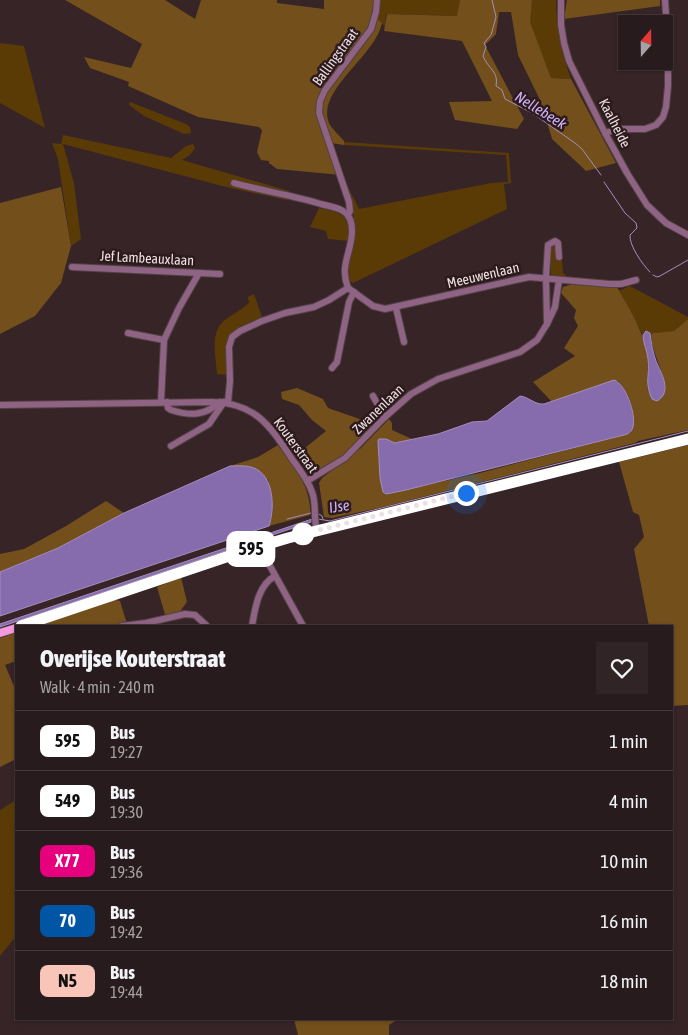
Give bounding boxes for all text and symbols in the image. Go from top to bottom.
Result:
north arrow [618,15,672,70]
map controls [618,15,673,70]
street label: Ballingstraat [309,25,361,89]
water label: Nellebeek [512,88,570,133]
street label: Kaalheide [596,96,634,150]
street label: Jef Lambeauxlaan [100,248,194,268]
street label: Meeuwenlaan [445,259,521,291]
street label: Zwanenlaan [349,381,407,437]
street label: Kouterstraat [271,414,321,476]
your location [454,481,479,506]
water label: IJse [327,496,351,516]
unlabelled marker [292,523,314,545]
line badge: 595 [222,533,280,565]
text: 595 [238,538,264,559]
button: heart [596,642,648,694]
text: Overijse Kouterstraat [40,645,225,672]
text: Walk · 4 min · 240 m [40,678,154,696]
text: Bus [110,721,135,743]
text: 595 [55,730,80,751]
text: 1 min [609,730,648,752]
text: 19:27 [110,743,143,761]
text: Bus [110,781,135,803]
text: 549 [55,790,80,811]
text: 4 min [609,790,648,812]
text: 19:30 [110,803,143,821]
text: Bus [110,841,135,863]
text: X77 [55,850,80,871]
text: 10 min [600,850,648,872]
text: 19:36 [110,863,143,881]
text: Bus [110,901,135,923]
text: 70 [59,910,76,931]
text: 16 min [600,910,648,932]
text: 19:42 [110,923,143,941]
text: Bus [110,961,135,983]
text: N5 [58,970,77,991]
text: 18 min [600,970,648,992]
text: 19:44 [110,983,143,1001]

